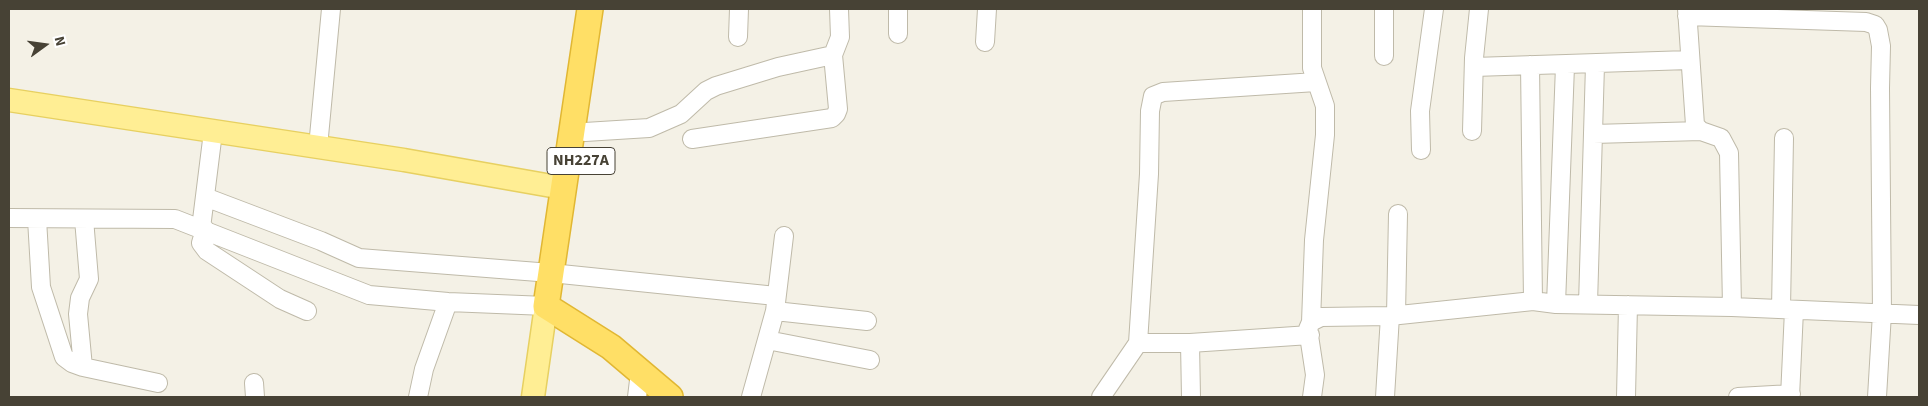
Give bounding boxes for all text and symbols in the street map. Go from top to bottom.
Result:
north arrow [20,20,70,70]
text: N [49,34,70,48]
road number: NH227A [547,148,615,175]

